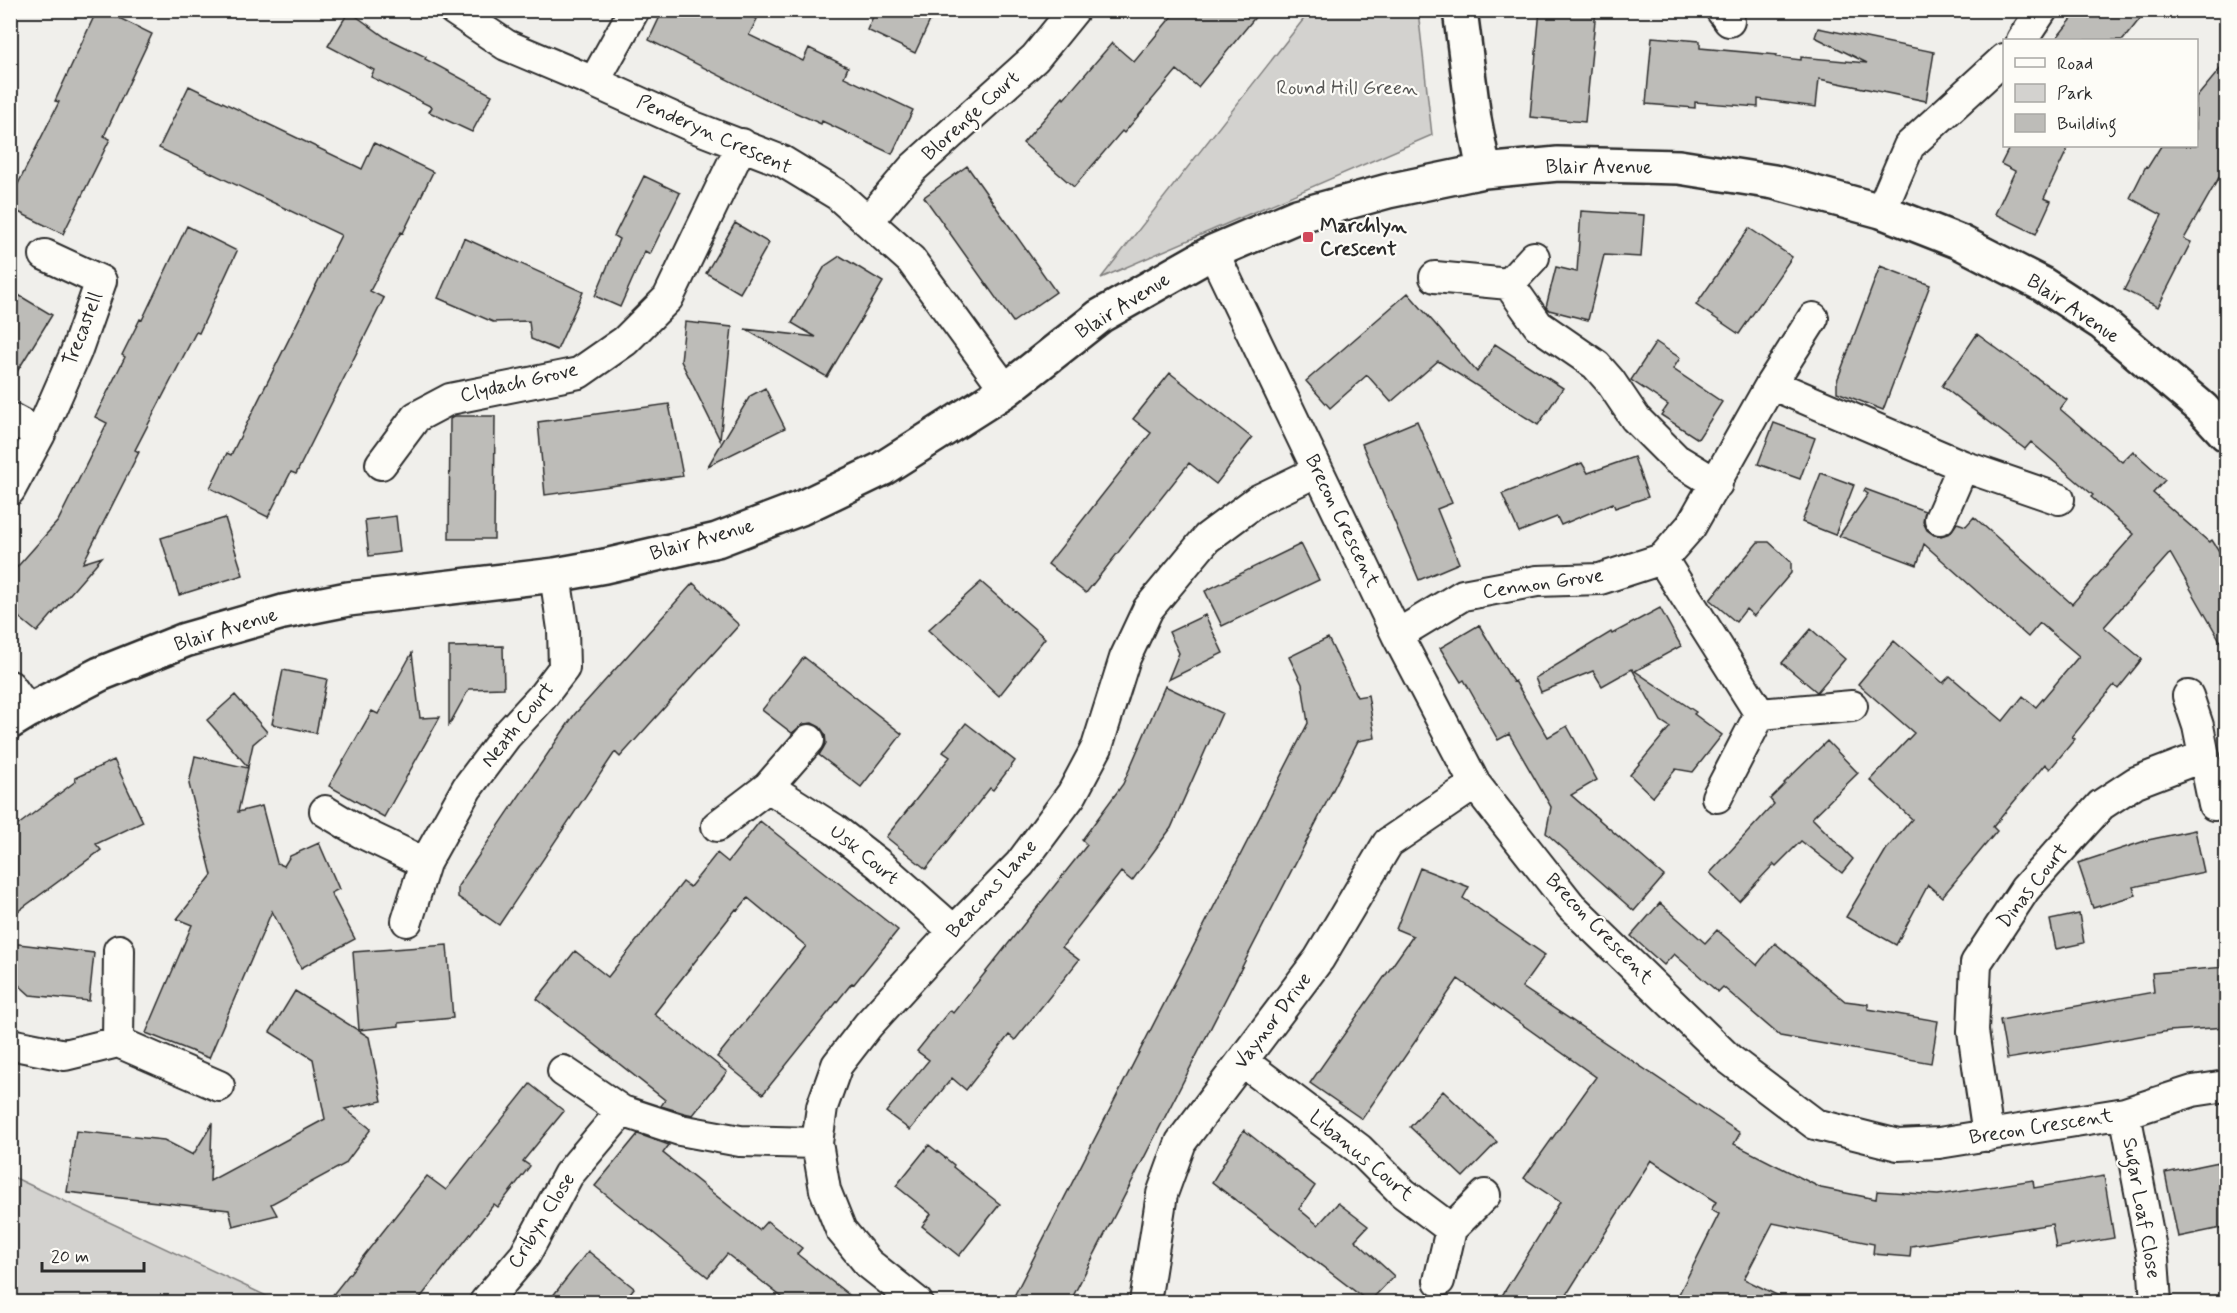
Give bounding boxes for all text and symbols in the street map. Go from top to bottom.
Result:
legend [2003,39,2198,147]
text: Road [2057,52,2093,76]
street label: Blorenge Court [916,65,1027,169]
park label: Round Hill Green [1276,75,1418,102]
text: Park [2057,82,2093,106]
street label: Penderyn Crescent [632,89,796,181]
text: Building [2057,112,2117,138]
street label: Blair Avenue [1546,154,1653,181]
place label: Marchlyn Crescent [1320,213,1407,263]
marker: Marchlyn Crescent [1301,230,1315,244]
street label: Blair Avenue [1070,266,1176,346]
street label: Blair Avenue [2021,268,2125,350]
street label: Trecastell [57,288,109,370]
street label: Clydach Grove [458,356,581,410]
street label: Brecon Crescent [1298,450,1386,592]
street label: Blair Avenue [647,512,757,568]
street label: Cennon Grove [1481,562,1605,606]
street label: Blair Avenue [171,601,281,659]
street label: Neath Court [475,677,561,773]
street label: Usk Court [823,819,905,891]
street label: Beacons Lane [940,834,1044,944]
street label: Dinas Court [1991,838,2075,934]
street label: Brecon Crescent [1539,868,1659,991]
street label: Vaynor Drive [1228,967,1318,1075]
street label: Brecon Crescent [1967,1102,2115,1152]
street label: Libanus Court [1303,1104,1419,1208]
street label: Sugar Loaf Close [2113,1135,2167,1281]
street label: Cribyn Close [502,1168,582,1274]
scale bar [42,1235,144,1273]
text: 20 m [51,1245,89,1269]

